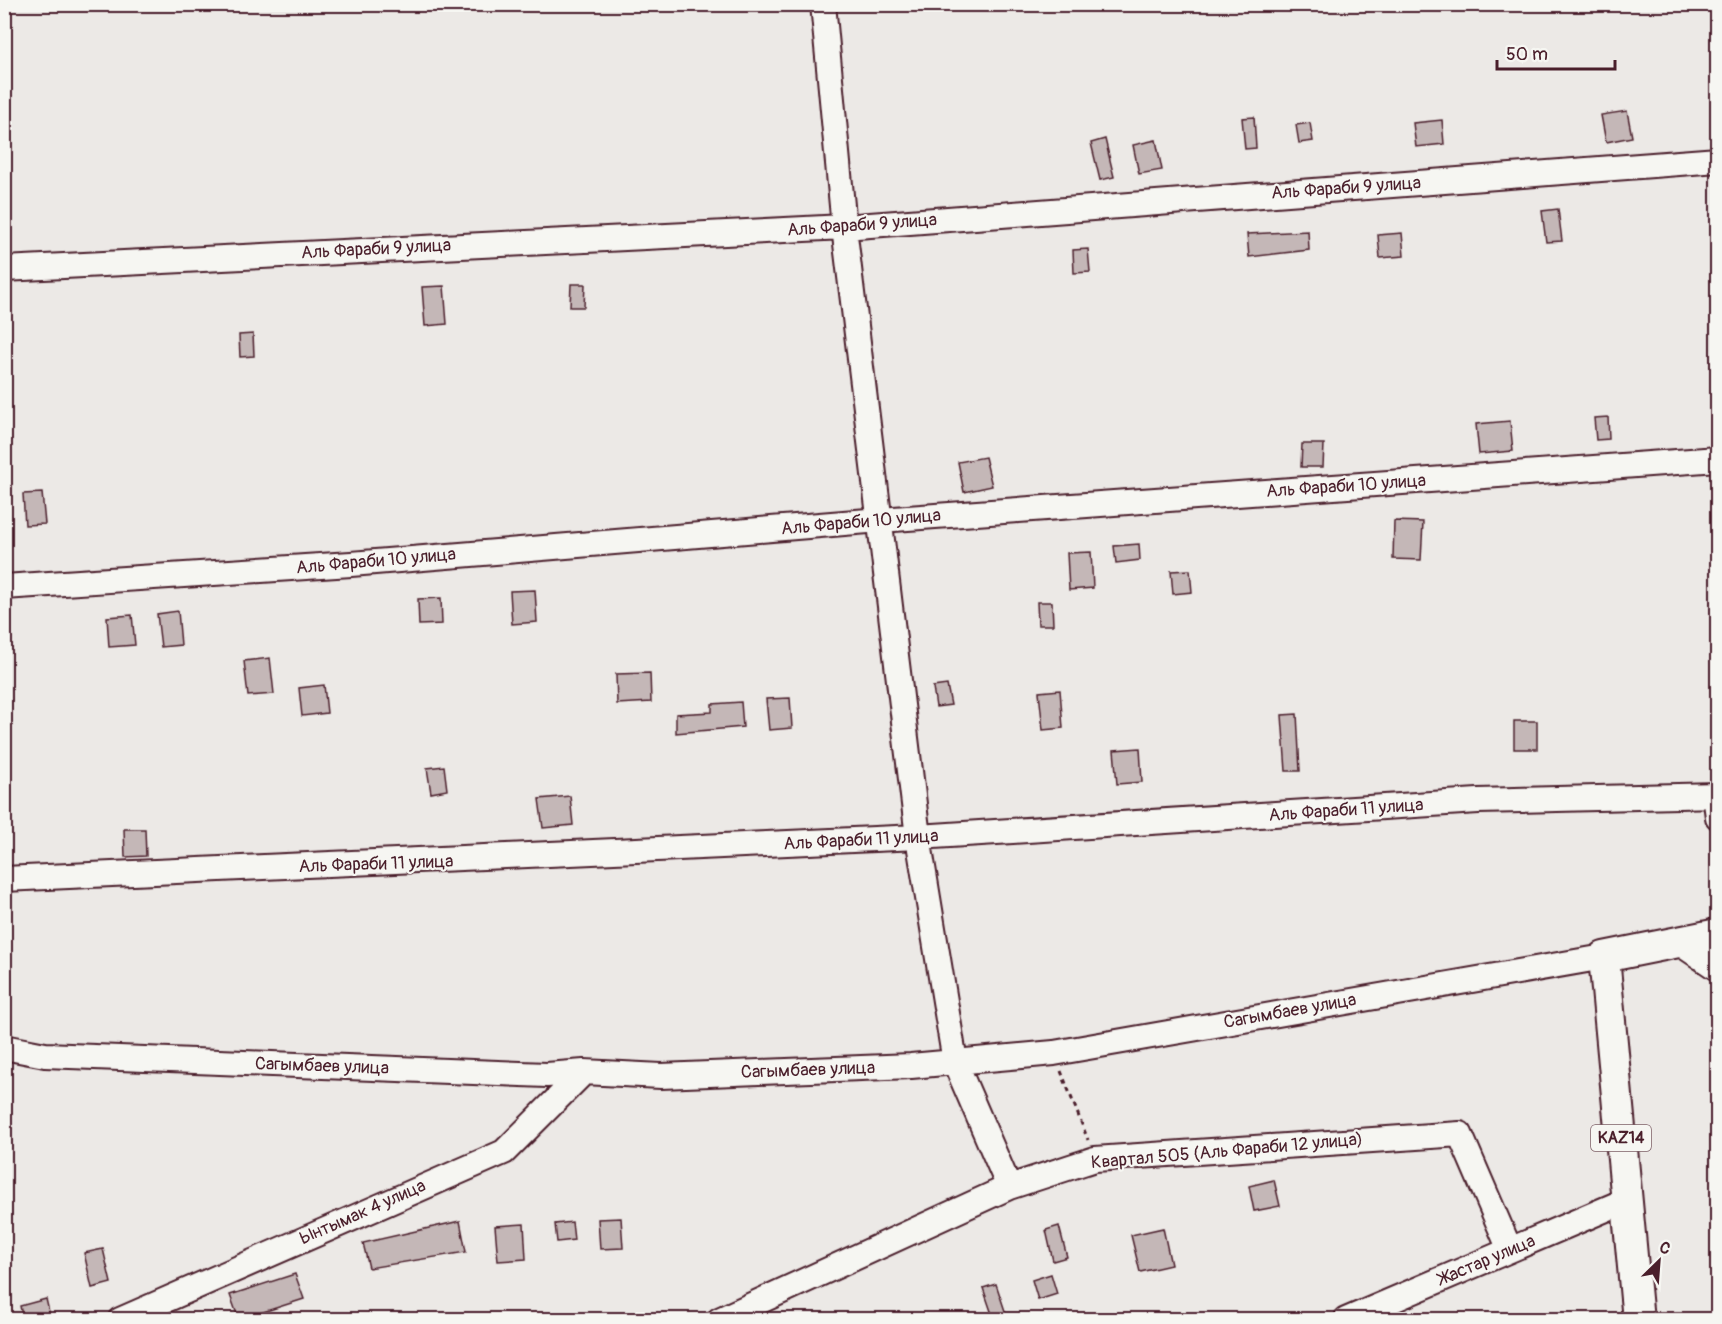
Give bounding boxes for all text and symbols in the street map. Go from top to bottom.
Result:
scale bar [1497,33,1616,71]
text: 50 m [1506,43,1548,66]
street label: Аль Фараби 9 улица [1270,171,1422,205]
street label: Аль Фараби 9 улица [786,208,938,242]
street label: Аль Фараби 9 улица [300,234,452,264]
street label: Аль Фараби 10 улица [1265,469,1427,503]
street label: Аль Фараби 10 улица [780,504,942,540]
street label: Аль Фараби 10 улица [295,543,457,579]
street label: Аль Фараби 11 улица [1268,793,1424,827]
street label: Аль Фараби 11 улица [783,824,939,856]
street label: Аль Фараби 11 улица [298,850,454,878]
street label: Сагымбаев улица [1222,988,1358,1034]
street label: Сагымбаев улица [255,1052,389,1080]
street label: Сагымбаев улица [741,1056,875,1084]
road number: KAZ14 [1591,1125,1651,1151]
street label: Квартал 505 (Аль Фараби 12 улица) [1090,1128,1364,1174]
street label: Ынтымак 4 улица [297,1174,429,1250]
street label: Жастар улица [1433,1229,1539,1292]
north arrow [1629,1231,1689,1291]
text: С [1656,1237,1674,1260]

